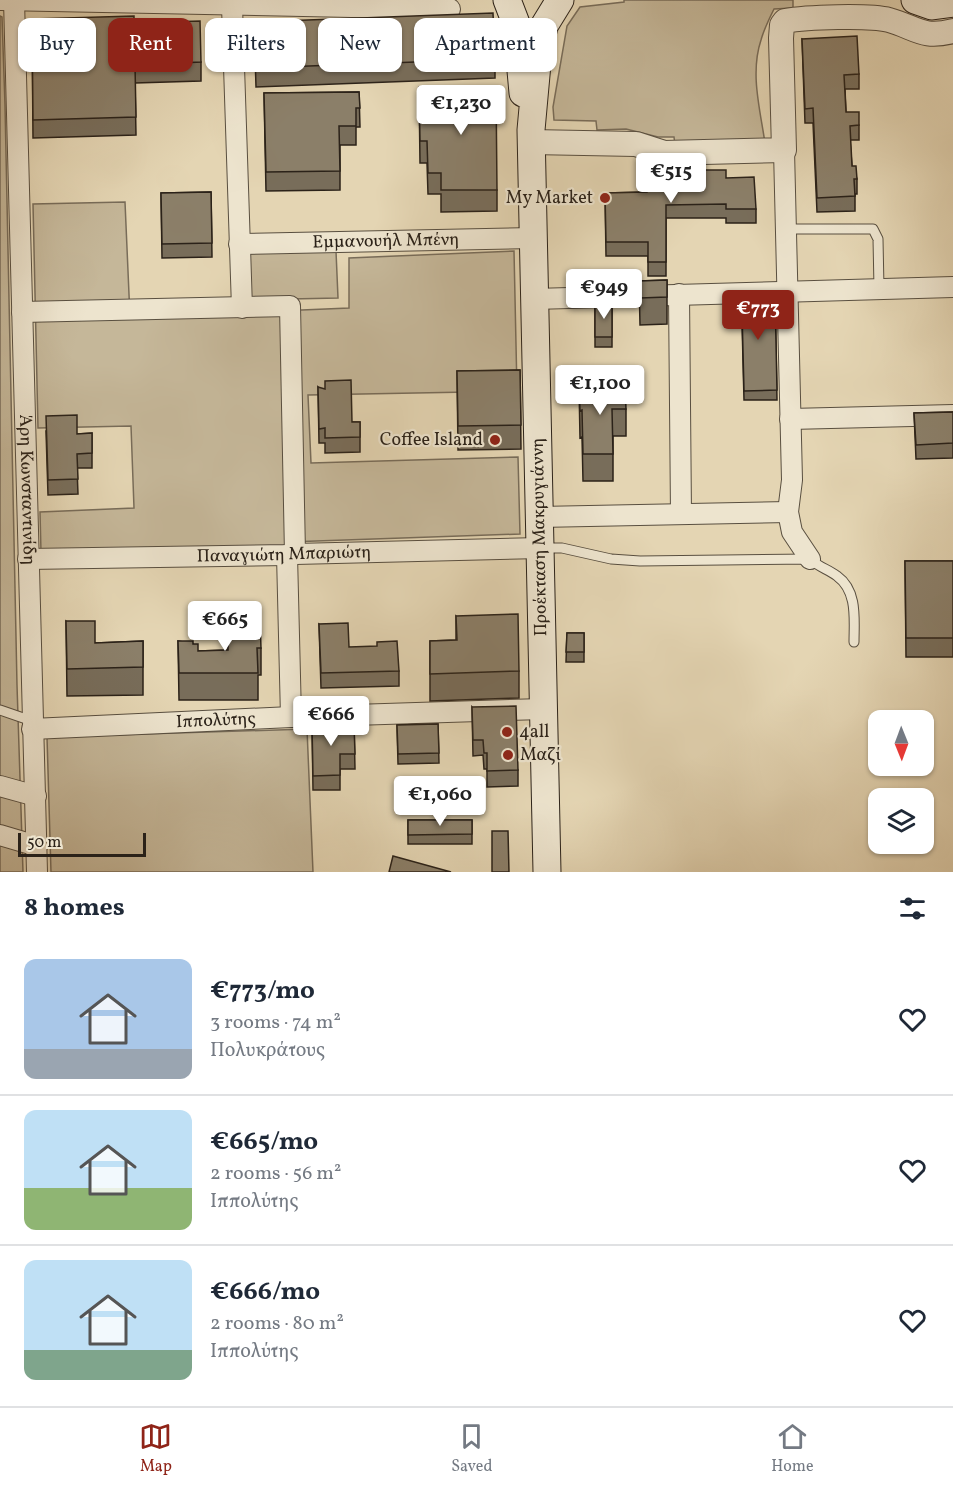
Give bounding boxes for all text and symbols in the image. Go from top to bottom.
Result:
chip: Buy [18,18,96,72]
chip: Rent [108,18,193,72]
chip: Filters [205,18,306,72]
chip: New [318,18,402,72]
chip: Apartment [414,18,557,72]
pin: €1,230 [412,85,510,136]
text: €1,230 [431,90,491,118]
pin: €515 [635,153,707,204]
text: €515 [650,158,692,186]
place label: Μy Μarket [506,186,593,211]
marker: Μy Μarket [598,191,612,205]
street label: Εμμανουήλ Μπένη [312,227,460,255]
pin: €949 [568,269,640,320]
text: €949 [580,274,628,302]
pin: €773 [722,290,794,341]
text: €773 [736,295,780,323]
pin: €1,100 [551,365,649,416]
text: €1,100 [569,370,631,398]
street label: Άρη Κωνσταντινίδη [12,414,41,566]
place label: Coffee Island [380,428,483,453]
marker: Coffee Island [488,433,502,447]
street label: Προέκταση Μακρυγιάννη [526,437,554,637]
street label: Παναγιώτη Μπαριώτη [196,540,372,569]
pin: €665 [189,601,261,652]
text: €665 [202,606,248,634]
pin: €666 [295,696,367,747]
text: €666 [307,701,355,729]
street label: Ιππολύτης [175,706,256,735]
north arrow [868,710,934,776]
map controls [868,710,934,854]
place label: 4all [519,720,549,745]
marker: 4all [500,725,514,739]
place label: Μαζί [520,743,561,768]
marker: Μαζί [501,748,515,762]
pin: €1,060 [391,776,489,827]
text: €1,060 [408,781,472,809]
button: layers [868,788,934,854]
scale bar [18,830,146,858]
text: 50 m [27,832,61,854]
text: 8 homes [24,890,125,926]
icon: filters [896,892,929,925]
text: €773/mo [210,973,315,1009]
icon: home [72,983,144,1055]
icon: heart [896,1003,929,1036]
text: 3 rooms · 74 m² [210,1009,341,1037]
text: Πολυκράτους [210,1037,325,1065]
text: €665/mo [210,1124,318,1160]
icon: home [72,1134,144,1206]
icon: heart [896,1154,929,1187]
text: 2 rooms · 56 m² [210,1160,341,1188]
text: Ιππολύτης [210,1188,299,1216]
text: €666/mo [210,1274,320,1310]
icon: home [72,1284,144,1356]
icon: heart [896,1304,929,1337]
text: 2 rooms · 80 m² [210,1310,344,1338]
text: Ιππολύτης [210,1338,299,1366]
tab: Map [139,1420,172,1478]
tab: Saved [451,1420,492,1478]
tab: Home [771,1420,814,1478]

